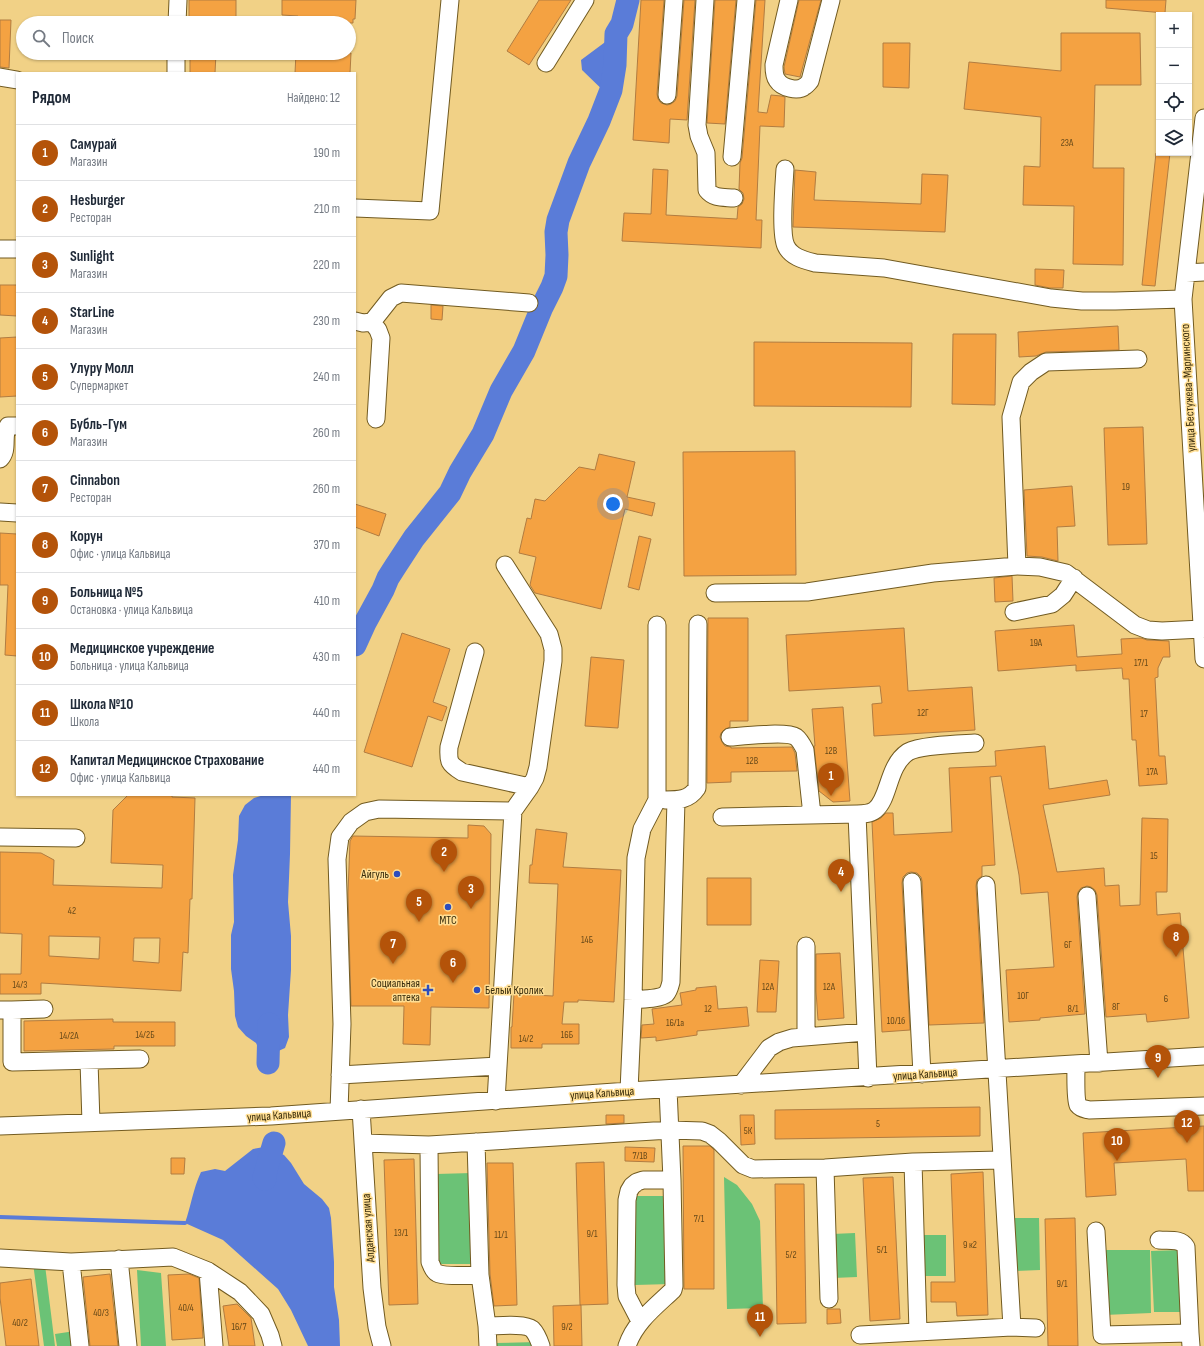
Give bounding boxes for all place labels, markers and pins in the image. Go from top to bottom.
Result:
pin: 1 [818,763,844,796]
pin: 2 [431,839,457,872]
pin: 4 [828,859,854,892]
place label: Айгуль [360,867,389,882]
marker: Айгуль [392,869,402,879]
pin: 3 [458,876,484,909]
pin: 5 [406,889,432,922]
marker: МТС [443,902,453,912]
place label: МТС [439,913,457,928]
pin: 8 [1163,924,1189,957]
pin: 7 [380,931,406,964]
pin: 6 [440,950,466,983]
place label: Социальная аптека [371,976,420,1005]
place label: Белый Кролик [485,983,544,998]
marker: Социальная аптека [423,985,433,995]
marker: Белый Кролик [472,985,482,995]
pin: 9 [1145,1045,1171,1078]
pin: 12 [1174,1110,1200,1143]
pin: 10 [1104,1128,1130,1161]
pin: 11 [747,1304,773,1337]

